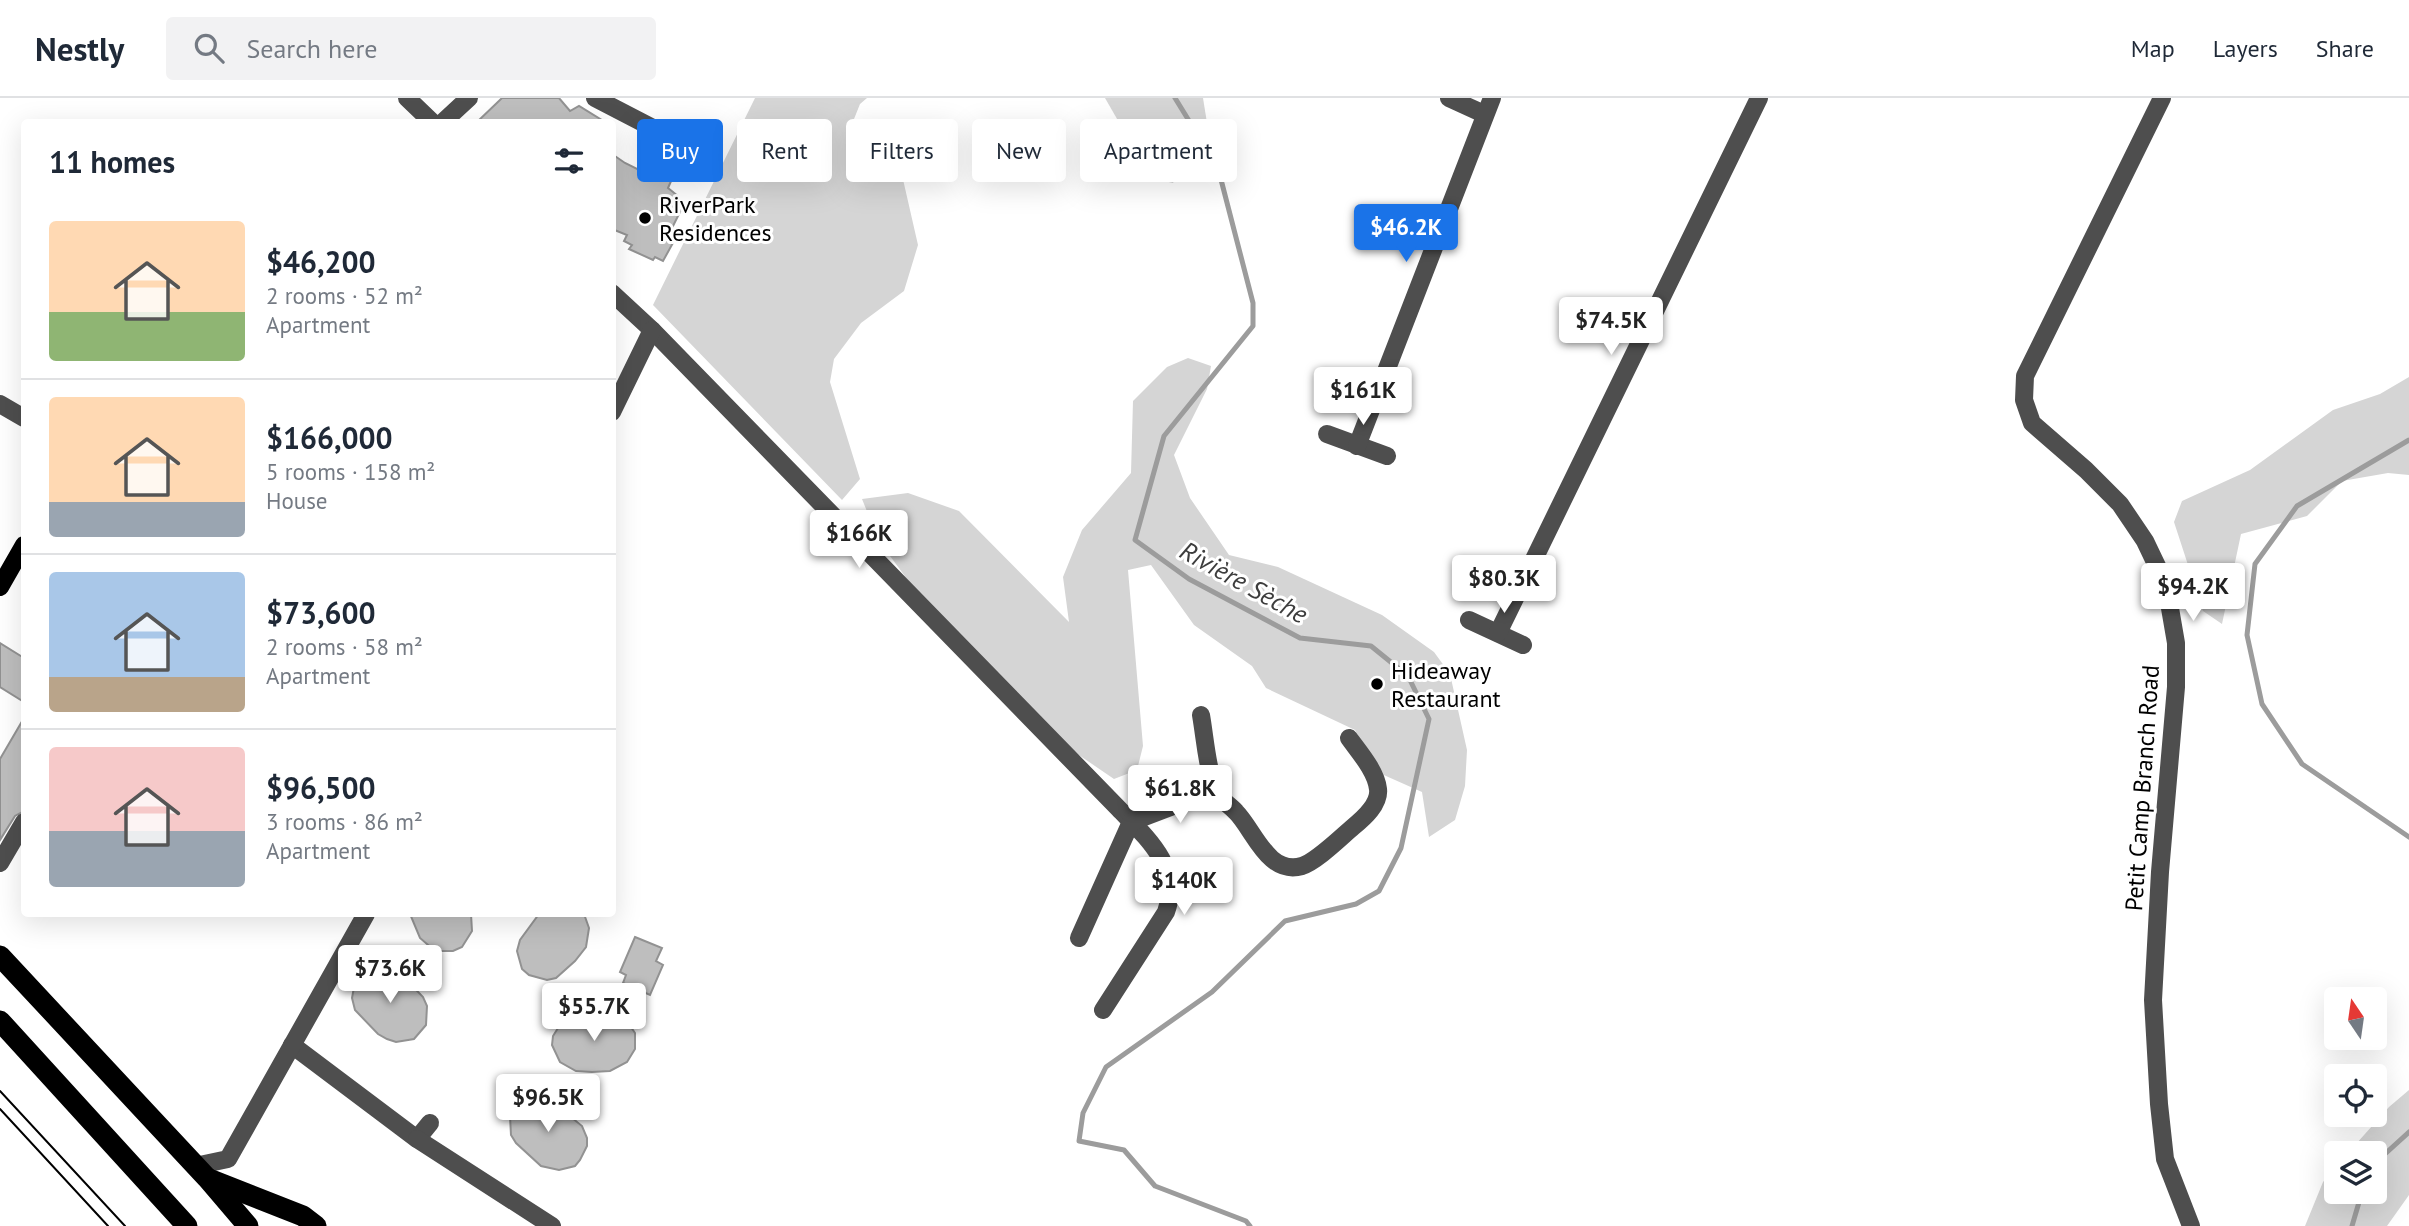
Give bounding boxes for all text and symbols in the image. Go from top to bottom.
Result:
search box [166,17,656,80]
text: Nestly [35,27,124,70]
icon: search [190,29,228,67]
text: Search here [246,32,378,65]
text: Map [2131,33,2175,64]
text: Layers [2213,33,2278,64]
text: Share [2316,33,2374,64]
chip: Buy [637,119,723,182]
chip: Rent [737,119,832,182]
chip: Filters [846,119,958,182]
chip: New [972,119,1066,182]
chip: Apartment [1080,119,1237,182]
text: 11 homes [49,142,175,181]
icon: filters [550,142,588,180]
place label: RiverPark Residences [659,189,772,248]
pin: $46.2K [1349,204,1463,264]
marker: RiverPark Residences [637,210,653,226]
text: $46.2K [1370,212,1442,241]
text: $46,200 [266,242,376,281]
icon: home [105,249,189,333]
text: 2 rooms · 52 m² [266,281,423,310]
pin: $74.5K [1554,298,1668,357]
text: $74.5K [1575,305,1647,334]
text: Apartment [266,310,370,339]
pin: $161K [1314,368,1412,427]
text: $161K [1330,375,1396,404]
text: $166,000 [266,418,393,457]
icon: home [105,425,189,509]
text: 5 rooms · 158 m² [266,457,435,486]
text: House [266,486,328,515]
pin: $166K [810,510,908,570]
text: $166K [826,518,892,547]
water label: Rivière Sèche [1174,533,1314,631]
pin: $80.3K [1447,556,1561,615]
text: $80.3K [1468,563,1540,592]
pin: $94.2K [2136,564,2250,623]
text: $94.2K [2157,571,2229,600]
text: $73,600 [266,593,376,632]
icon: home [105,600,189,684]
text: 2 rooms · 58 m² [266,632,423,661]
place label: Hideaway Restaurant [1391,655,1501,714]
text: Apartment [266,661,370,690]
street label: Petit Camp Branch Road [2118,664,2166,912]
marker: Hideaway Restaurant [1369,676,1385,692]
pin: $61.8K [1123,766,1237,825]
text: $96,500 [266,768,376,807]
text: $61.8K [1144,773,1216,802]
icon: home [105,775,189,859]
text: 3 rooms · 86 m² [266,807,423,836]
text: Apartment [266,836,370,865]
pin: $140K [1135,858,1233,917]
text: $140K [1151,865,1217,894]
pin: $73.6K [333,946,447,1005]
text: $73.6K [354,953,426,982]
pin: $55.7K [537,984,651,1043]
north arrow [2324,987,2387,1050]
map controls [2324,987,2387,1204]
text: $55.7K [558,991,630,1020]
button: locate [2324,1064,2387,1127]
pin: $96.5K [491,1074,605,1134]
text: $96.5K [512,1082,584,1111]
button: layers [2324,1141,2387,1204]

